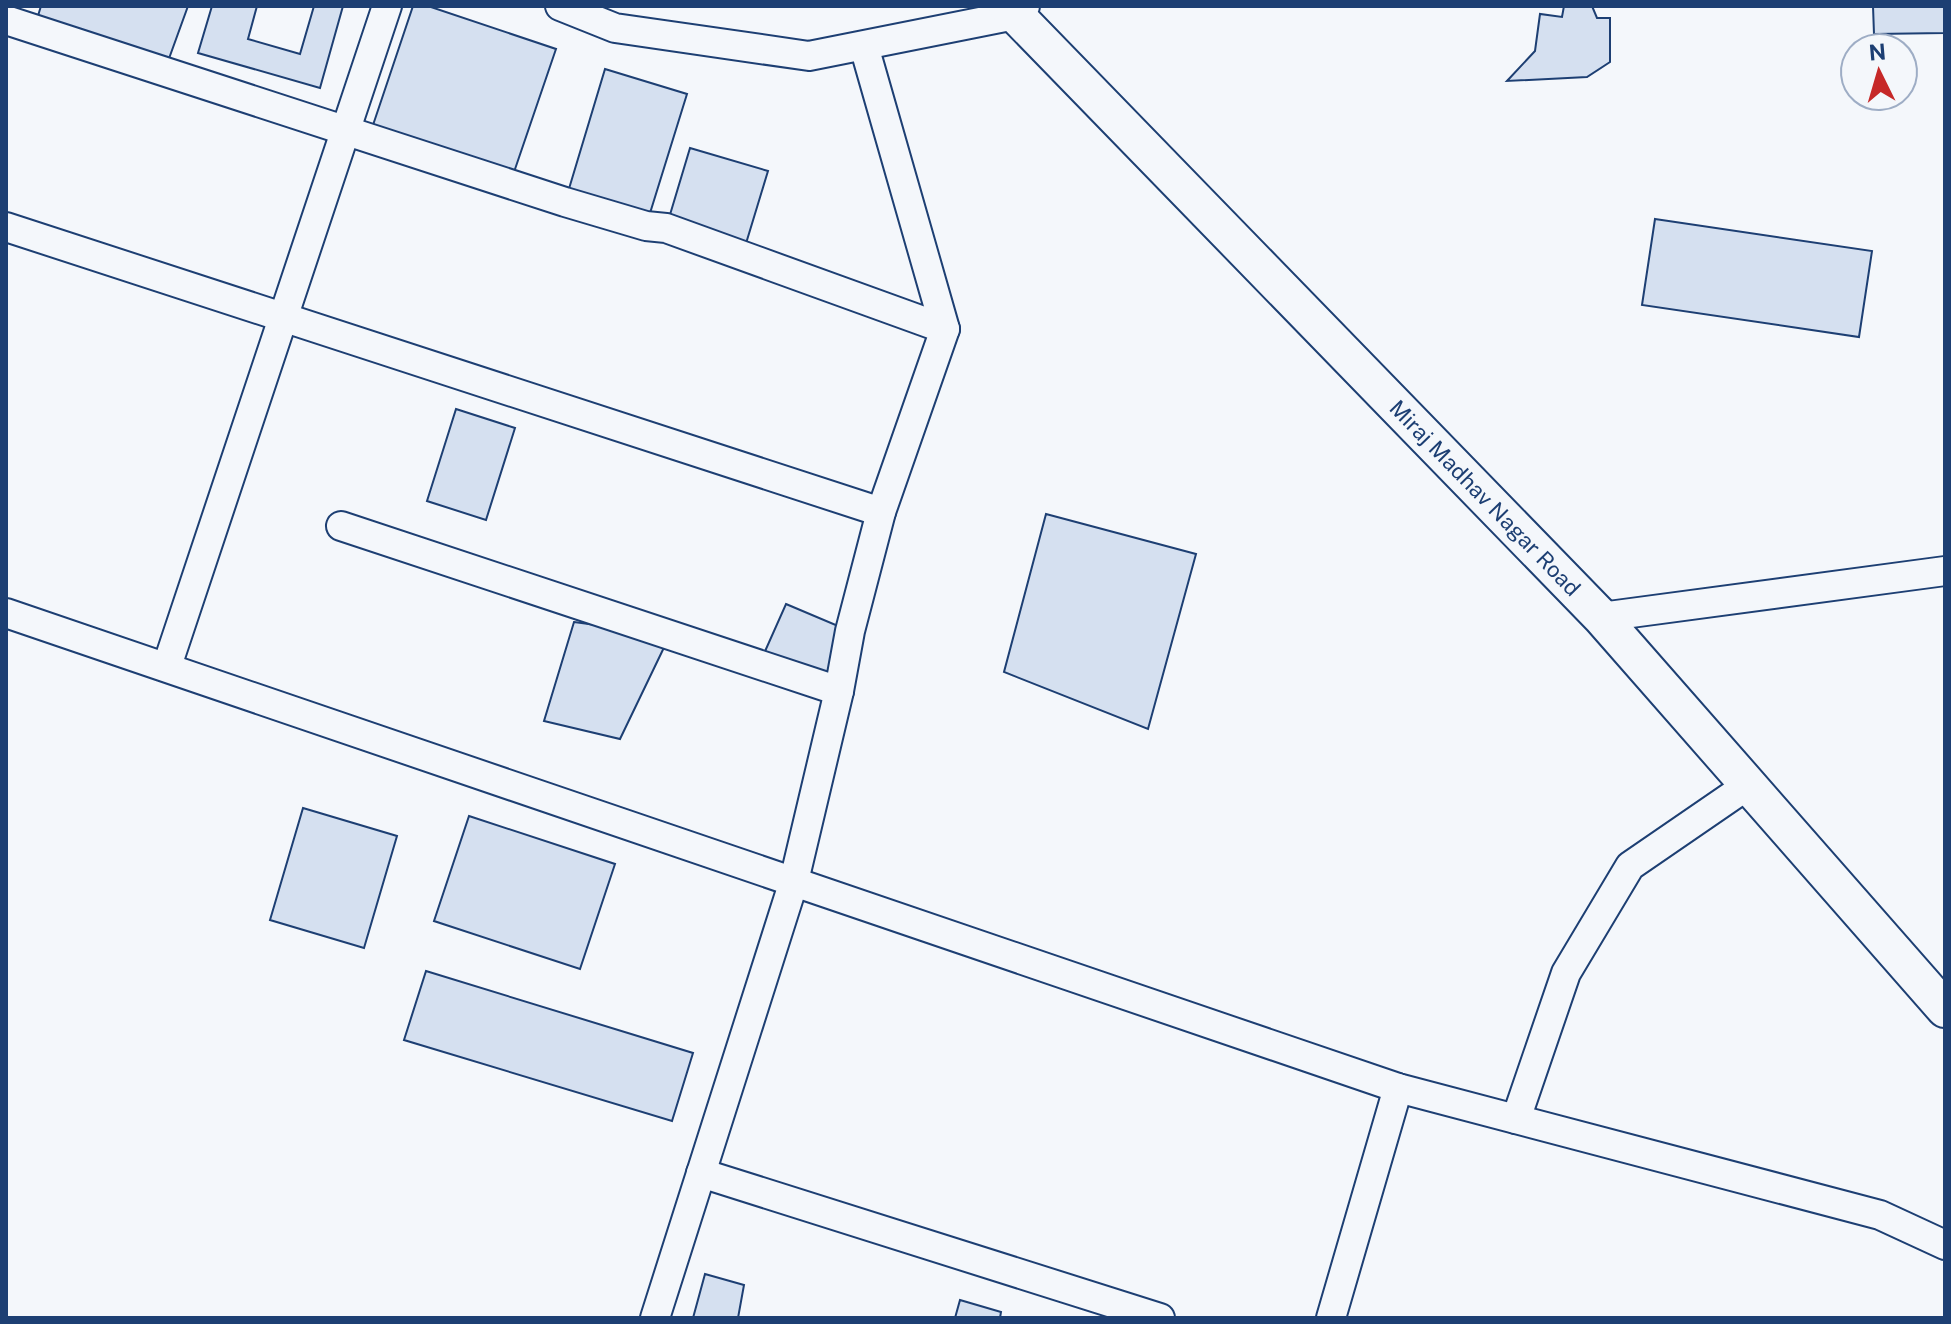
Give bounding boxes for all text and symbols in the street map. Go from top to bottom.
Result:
north arrow [1839,32,1919,112]
text: N [1868,38,1887,66]
street label: Miraj Madhav Nagar Road [1384,395,1586,601]

